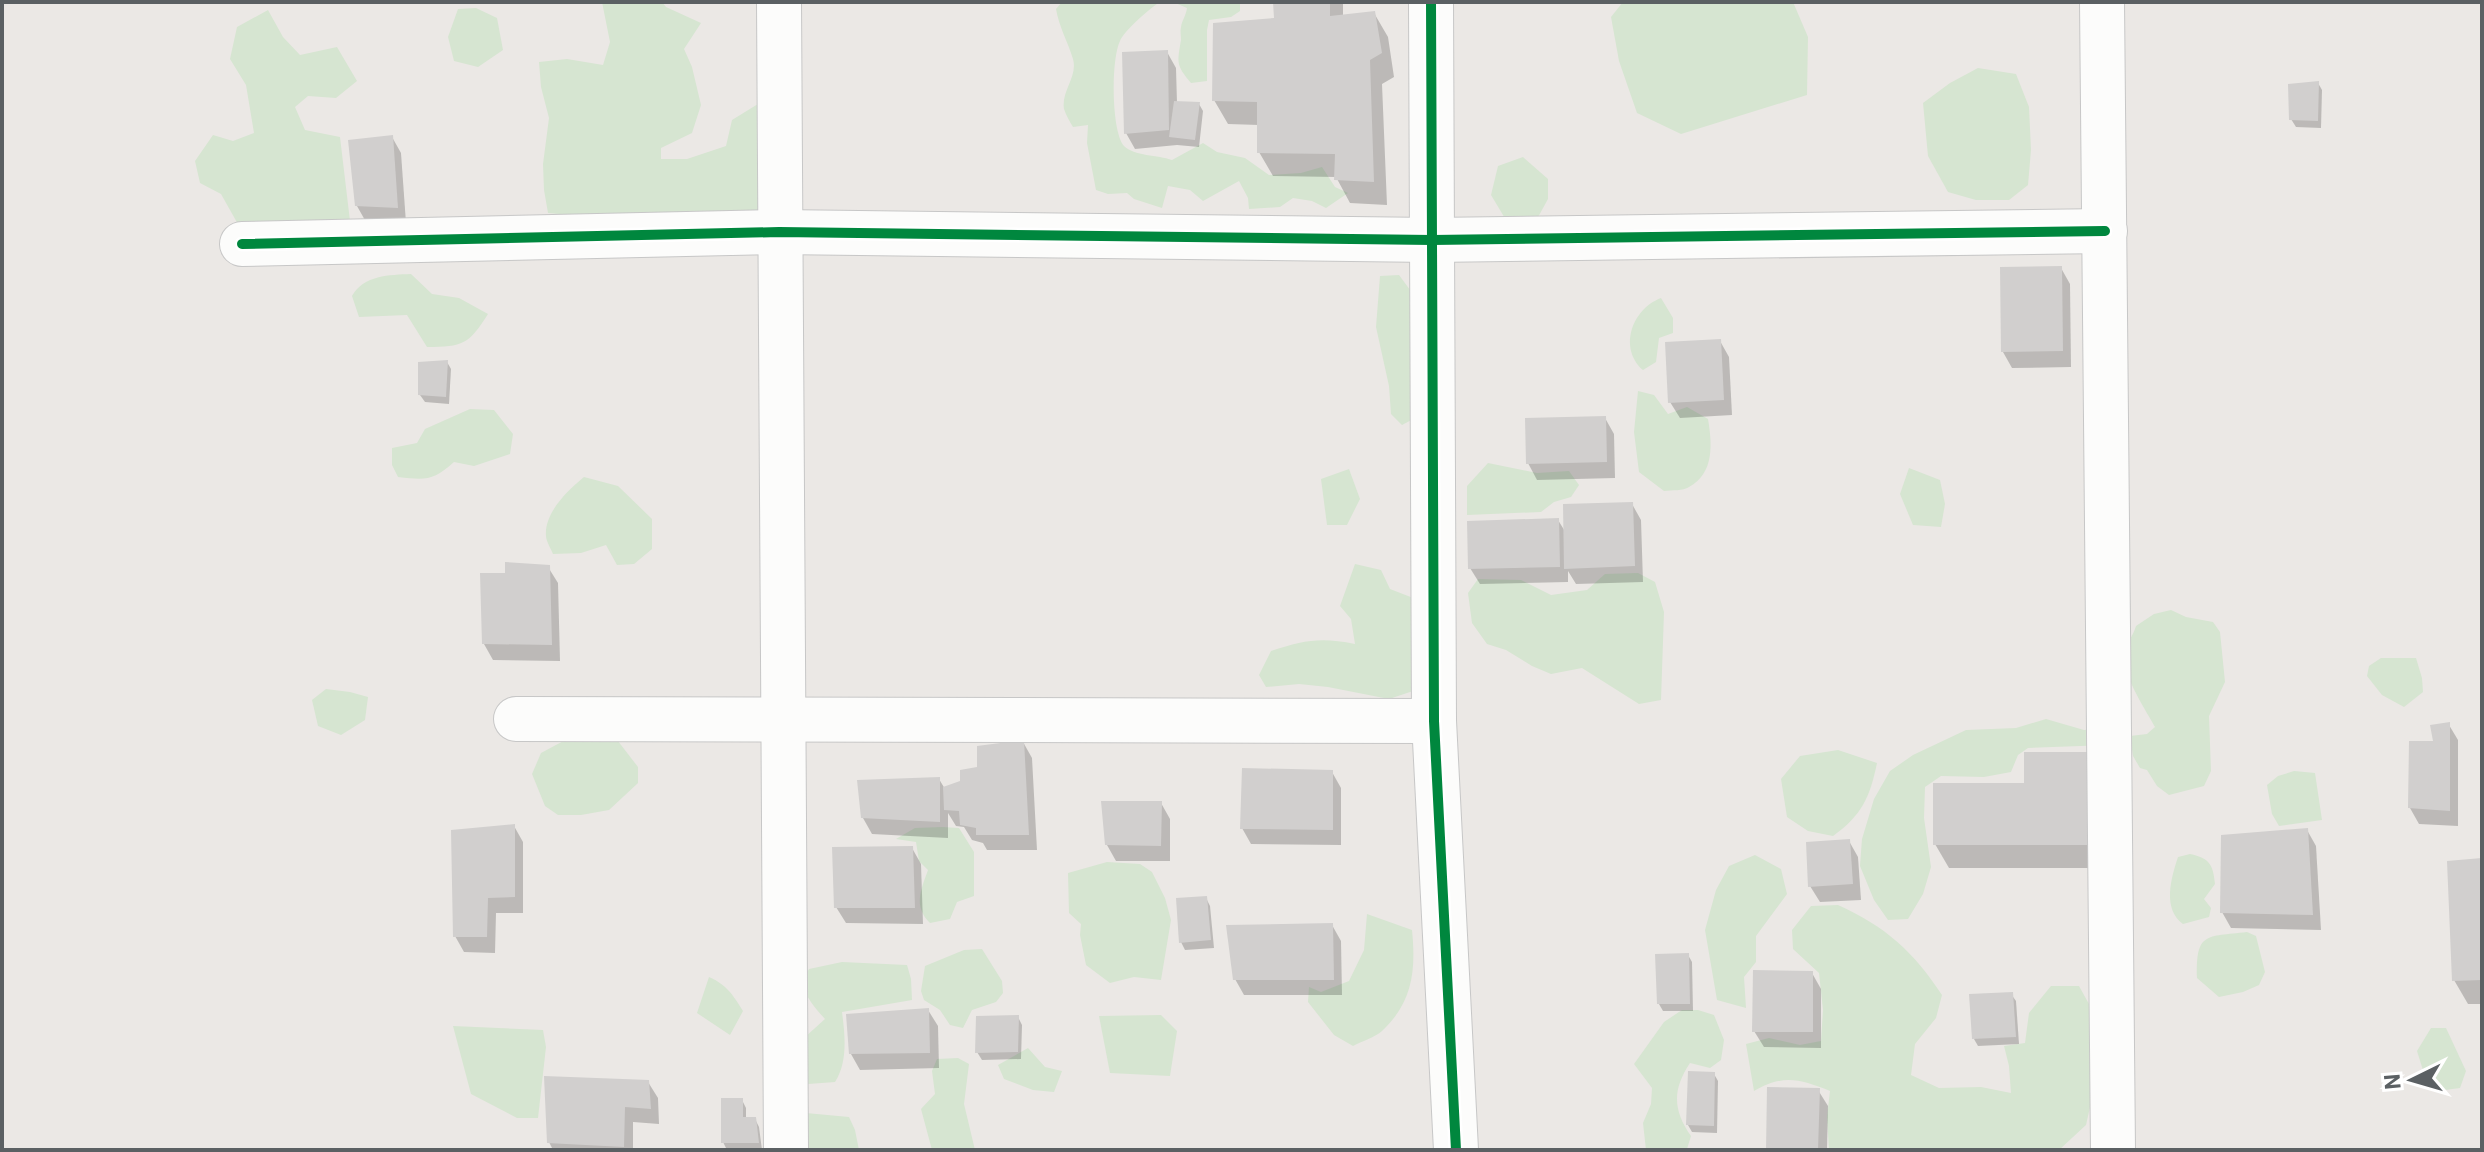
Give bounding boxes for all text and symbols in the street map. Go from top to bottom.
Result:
north arrow [2372,1040,2452,1120]
text: N [2379,1073,2406,1091]

